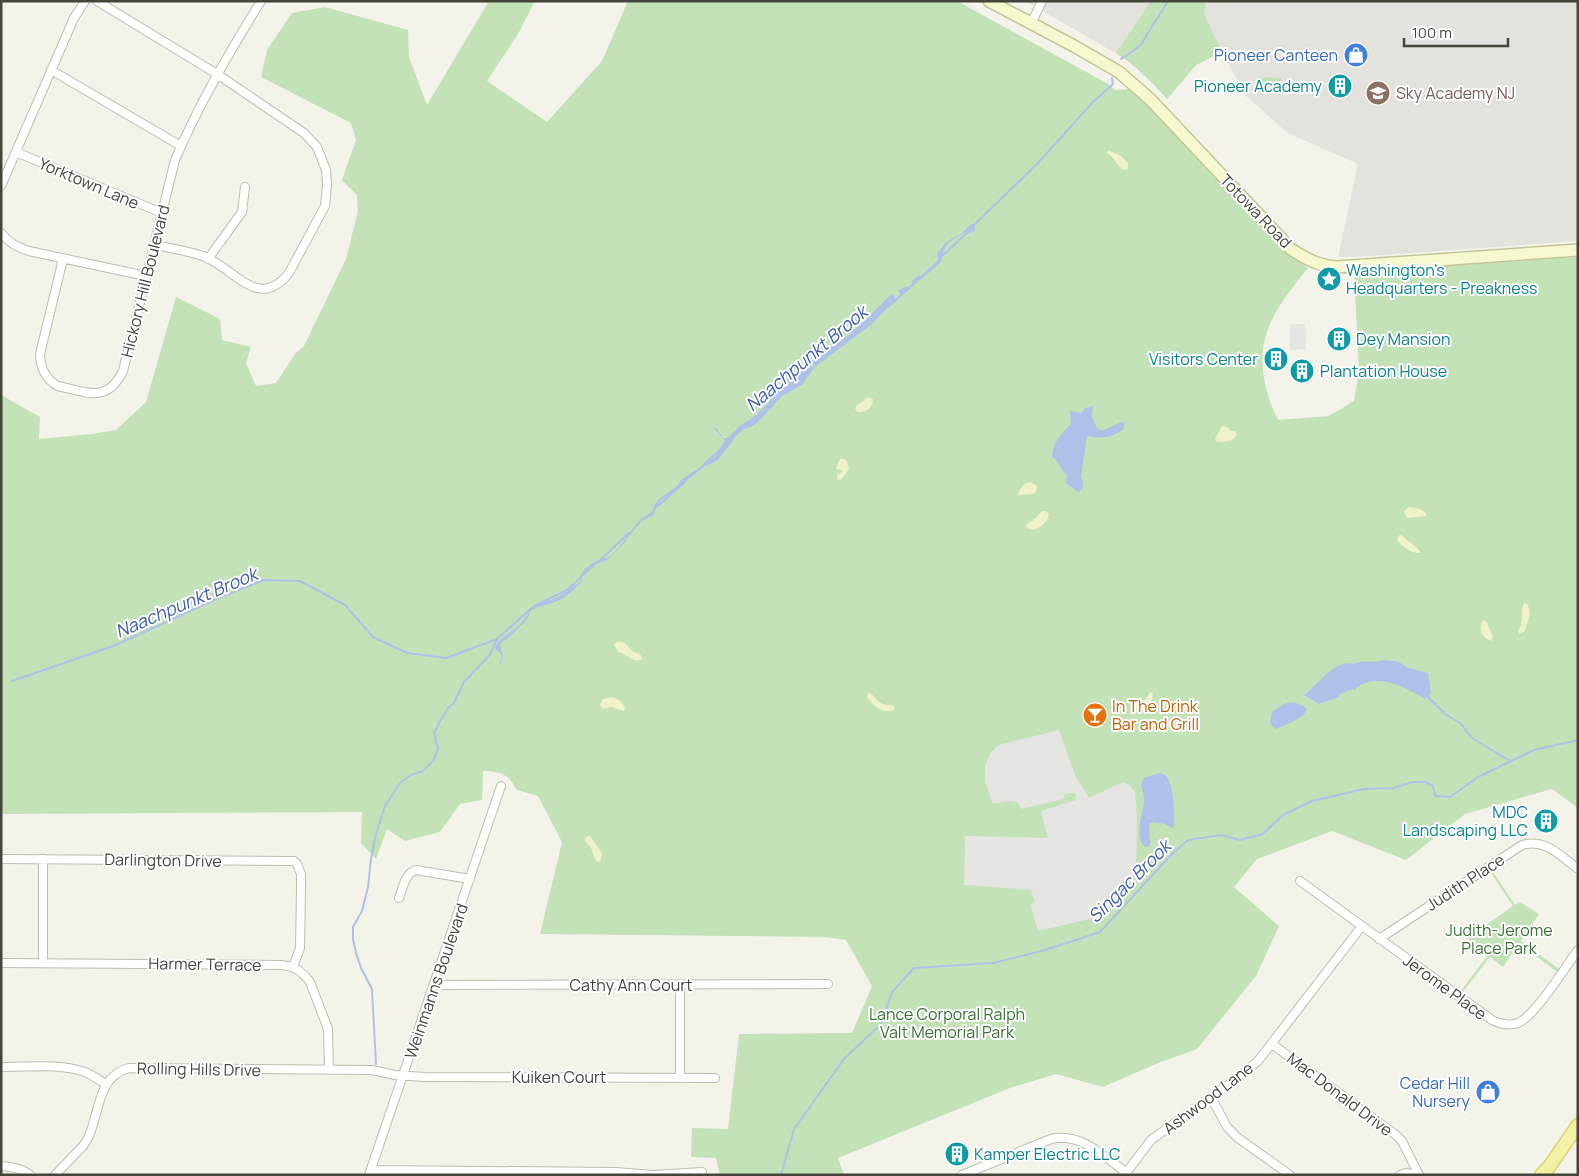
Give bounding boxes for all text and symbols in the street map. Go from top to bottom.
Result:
scale bar [1404,15,1508,47]
text: 100 m [1412,22,1452,43]
shop icon: Pioneer Canteen [1343,42,1369,68]
place label: Pioneer Canteen [1214,44,1338,66]
building icon: Pioneer Academy [1327,73,1353,99]
place label: Pioneer Academy [1194,75,1323,97]
school or university icon: Sky Academy NJ [1365,80,1391,106]
place label: Sky Academy NJ [1396,82,1515,104]
street label: Yorktown Lane [36,152,142,214]
street label: Totowa Road [1215,169,1297,253]
street label: Hickory Hill Boulevard [115,202,175,360]
place label: Washington's Headquarters - Preakness [1346,259,1537,299]
place icon: Washington's Headquarters - Preakness [1316,266,1342,292]
water label: Naachpunkt Brook [740,298,874,416]
building icon: Dey Mansion [1326,326,1352,352]
place label: Dey Mansion [1356,328,1451,350]
building icon: Visitors Center [1263,346,1289,372]
place label: Visitors Center [1149,348,1258,370]
building icon: Plantation House [1289,358,1315,384]
place label: Plantation House [1320,360,1447,382]
water label: Naachpunkt Brook [111,560,264,643]
place label: In The Drink Bar and Grill [1112,695,1199,735]
bar icon: In The Drink Bar and Grill [1082,702,1108,728]
place label: MDC Landscaping LLC [1403,801,1528,841]
building icon: MDC Landscaping LLC [1533,808,1559,834]
water label: Singac Brook [1082,832,1178,928]
street label: Darlington Drive [104,848,222,872]
street label: Judith Place [1421,848,1509,916]
street label: Weinmanns Boulevard [399,900,473,1062]
park label: Judith-Jerome Place Park [1446,919,1553,959]
street label: Jerome Place [1399,949,1491,1025]
street label: Harmer Terrace [148,952,262,976]
street label: Cathy Ann Court [570,974,692,996]
park label: Lance Corporal Ralph Valt Memorial Park [869,1003,1025,1043]
street label: Mac Donald Drive [1283,1047,1397,1141]
street label: Rolling Hills Drive [137,1057,261,1081]
street label: Ashwood Lane [1158,1057,1258,1139]
street label: Kuiken Court [512,1066,606,1088]
place label: Cedar Hill Nursery [1400,1072,1471,1112]
shop icon: Cedar Hill Nursery [1475,1079,1501,1105]
building icon: Kamper Electric LLC [944,1141,970,1167]
place label: Kamper Electric LLC [974,1143,1121,1165]

